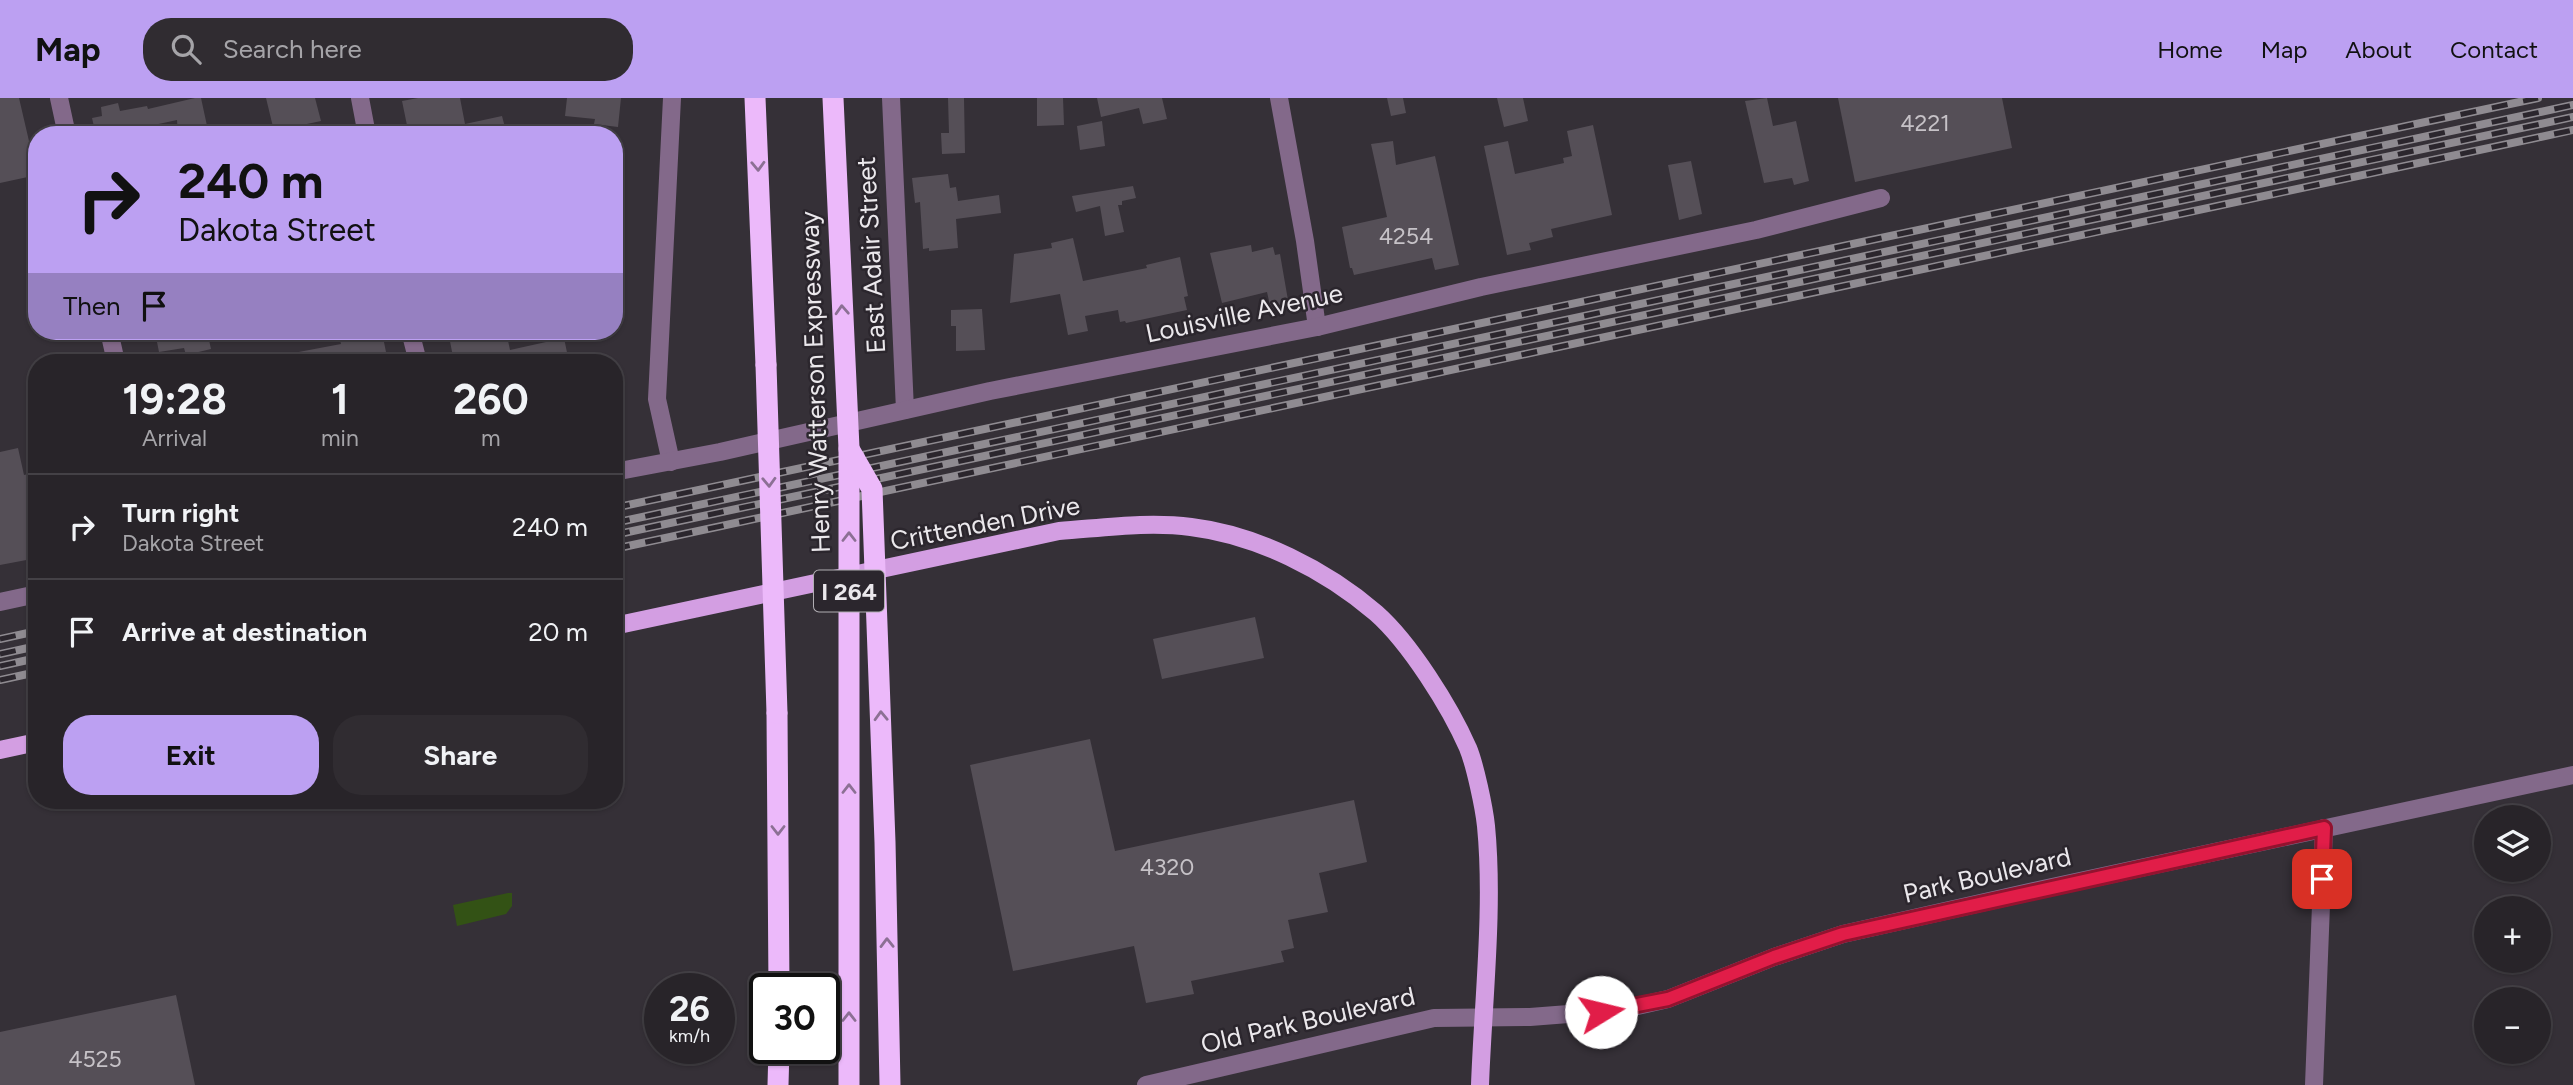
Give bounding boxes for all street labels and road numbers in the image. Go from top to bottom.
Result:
street label: East Adair Street [850,156,892,354]
street label: Henry Watterson Expressway [793,210,837,554]
street label: Louisville Avenue [1142,276,1346,350]
street label: Crittenden Drive [888,489,1082,557]
road number: I 264 [814,570,884,612]
street label: Park Boulevard [1900,840,2074,910]
street label: Old Park Boulevard [1198,980,1418,1060]

